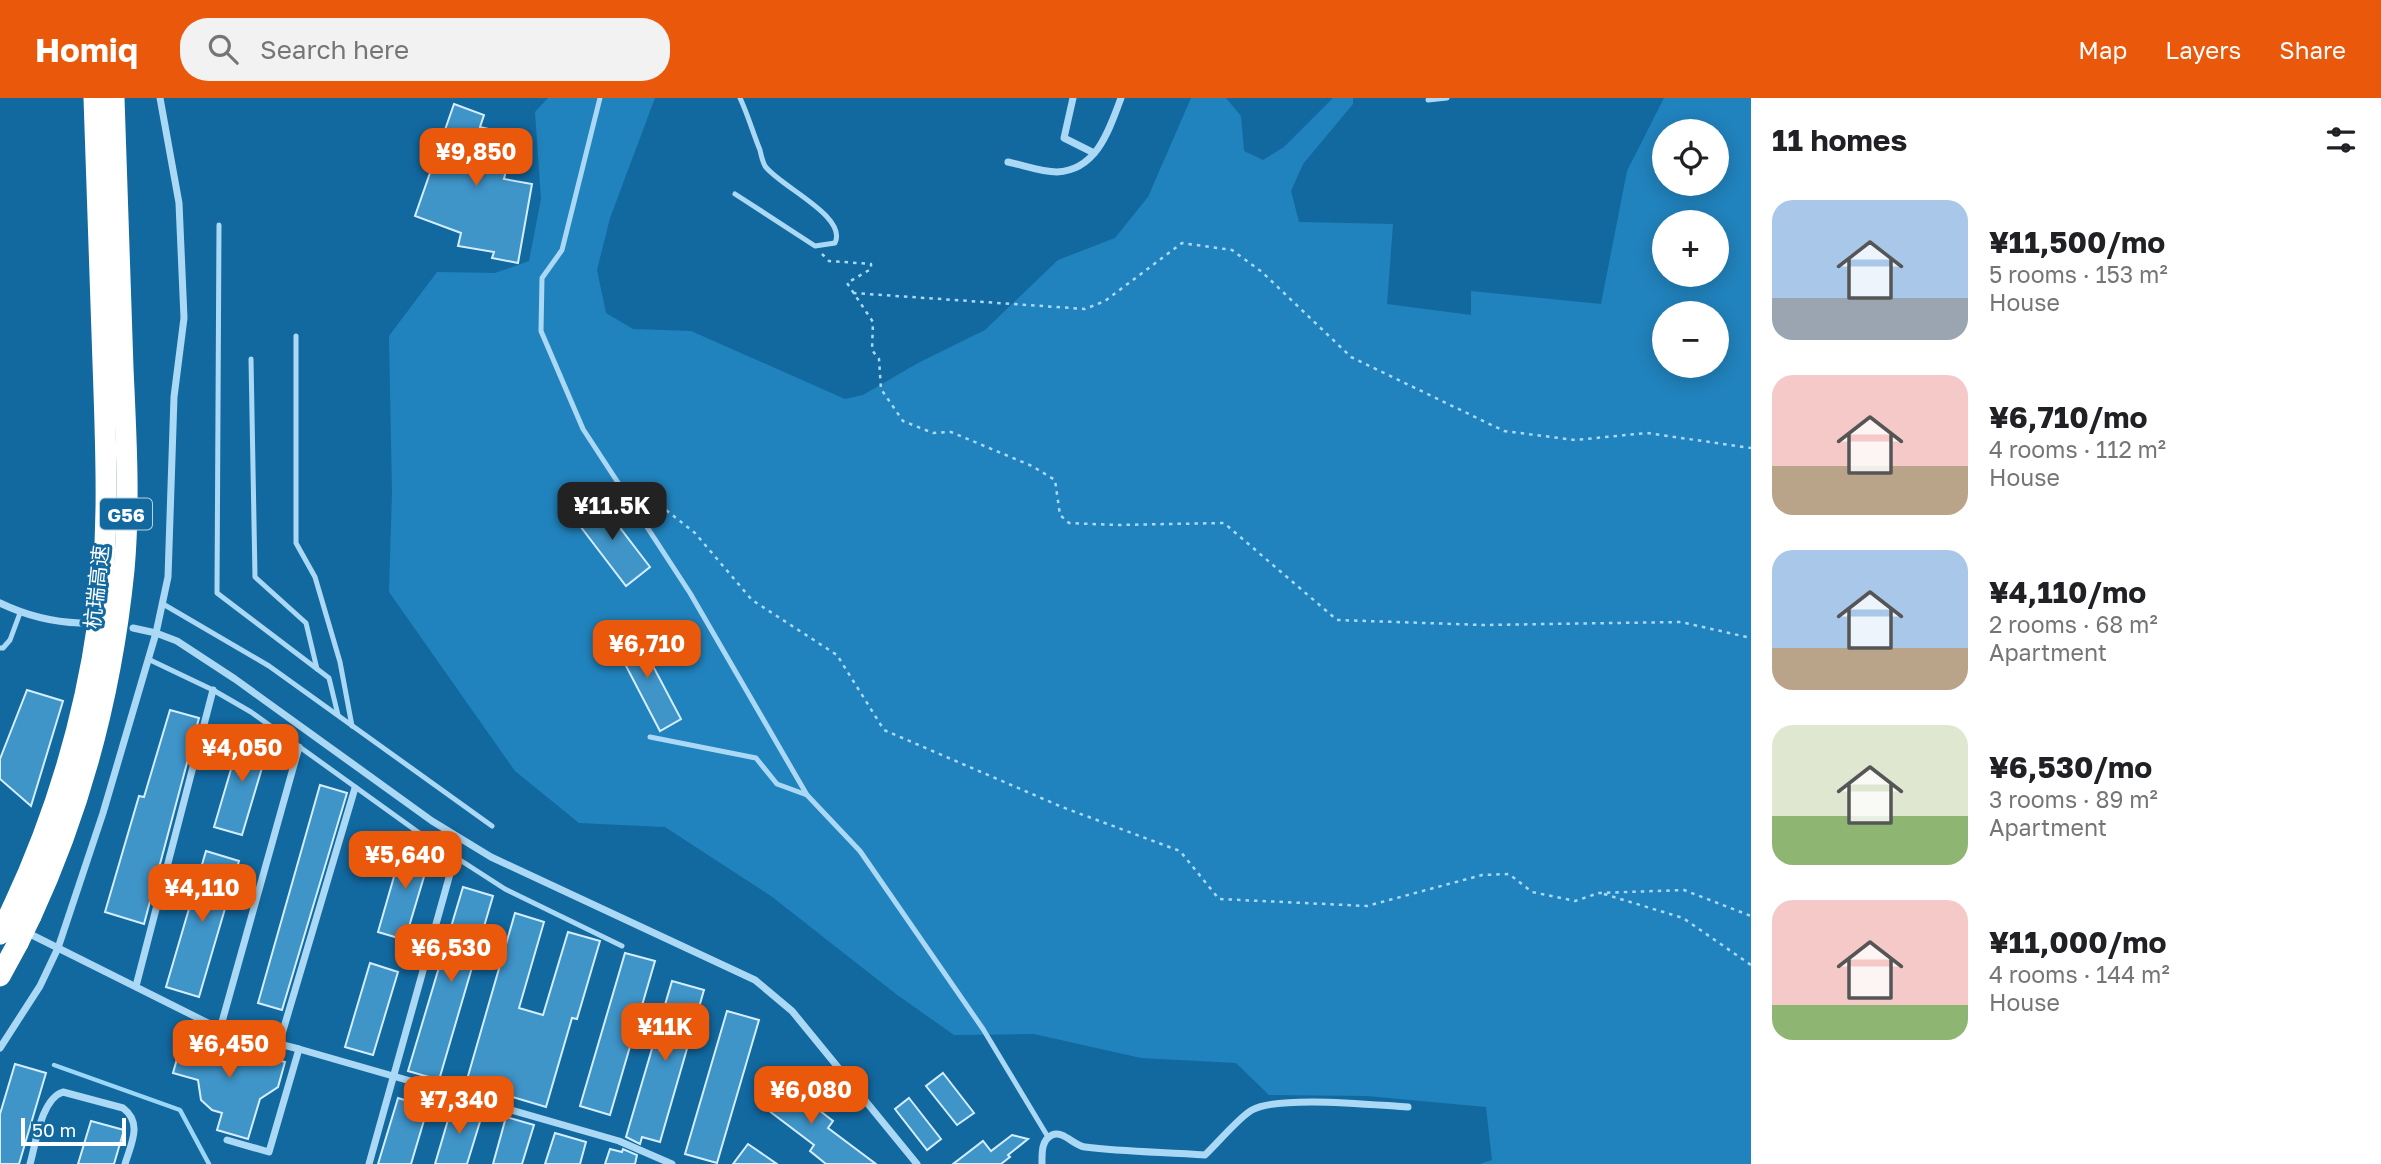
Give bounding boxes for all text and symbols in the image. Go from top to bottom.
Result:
search box [180,18,670,81]
text: Homiq [35,30,138,69]
icon: search [204,30,242,68]
text: Search here [260,34,409,65]
text: Map [2078,35,2127,64]
text: Layers [2165,35,2241,64]
text: Share [2279,35,2346,64]
map controls [1652,119,1729,378]
button: locate [1652,119,1729,196]
icon: filters [2322,121,2360,159]
text: 11 homes [1772,122,1907,158]
pin: ¥9,850 [419,129,533,188]
text: ¥9,850 [436,137,516,165]
button: + [1652,210,1729,287]
text: ¥11,500/mo [1989,224,2165,260]
icon: home [1828,228,1912,312]
text: 5 rooms · 153 m² [1989,260,2168,288]
text: House [1989,288,2060,316]
button: − [1652,301,1729,378]
text: ¥6,710/mo [1989,399,2147,435]
icon: home [1828,403,1912,487]
text: 4 rooms · 112 m² [1989,435,2166,463]
text: House [1989,463,2060,491]
pin: ¥11.5K [555,482,669,542]
text: ¥11.5K [574,491,650,519]
road number: G56 [100,498,152,530]
street label: 杭瑞高速 [79,544,113,630]
text: ¥4,110/mo [1989,574,2146,610]
icon: home [1828,578,1912,662]
text: 2 rooms · 68 m² [1989,610,2158,638]
pin: ¥6,710 [590,620,704,680]
text: ¥6,710 [609,629,685,657]
text: Apartment [1989,638,2107,666]
pin: ¥4,050 [185,724,299,784]
text: ¥4,050 [202,733,282,761]
text: ¥6,530/mo [1989,749,2152,785]
icon: home [1828,753,1912,837]
text: 3 rooms · 89 m² [1989,785,2158,813]
text: Apartment [1989,813,2107,841]
pin: ¥5,640 [348,832,462,891]
text: ¥5,640 [365,840,445,868]
pin: ¥4,110 [145,864,259,924]
text: ¥4,110 [164,873,240,901]
pin: ¥6,530 [394,924,508,984]
text: ¥11,000/mo [1989,924,2166,960]
icon: home [1828,928,1912,1012]
text: ¥6,530 [411,933,491,961]
text: 4 rooms · 144 m² [1989,960,2170,988]
text: House [1989,988,2060,1016]
pin: ¥11K [624,1004,706,1063]
text: ¥11K [637,1012,693,1040]
pin: ¥6,450 [172,1020,286,1080]
text: ¥6,450 [189,1029,269,1057]
pin: ¥6,080 [754,1066,868,1126]
text: ¥6,080 [770,1075,852,1103]
pin: ¥7,340 [402,1076,516,1136]
text: ¥7,340 [420,1085,498,1113]
scale bar [21,1115,126,1147]
text: 50 m [32,1118,76,1141]

